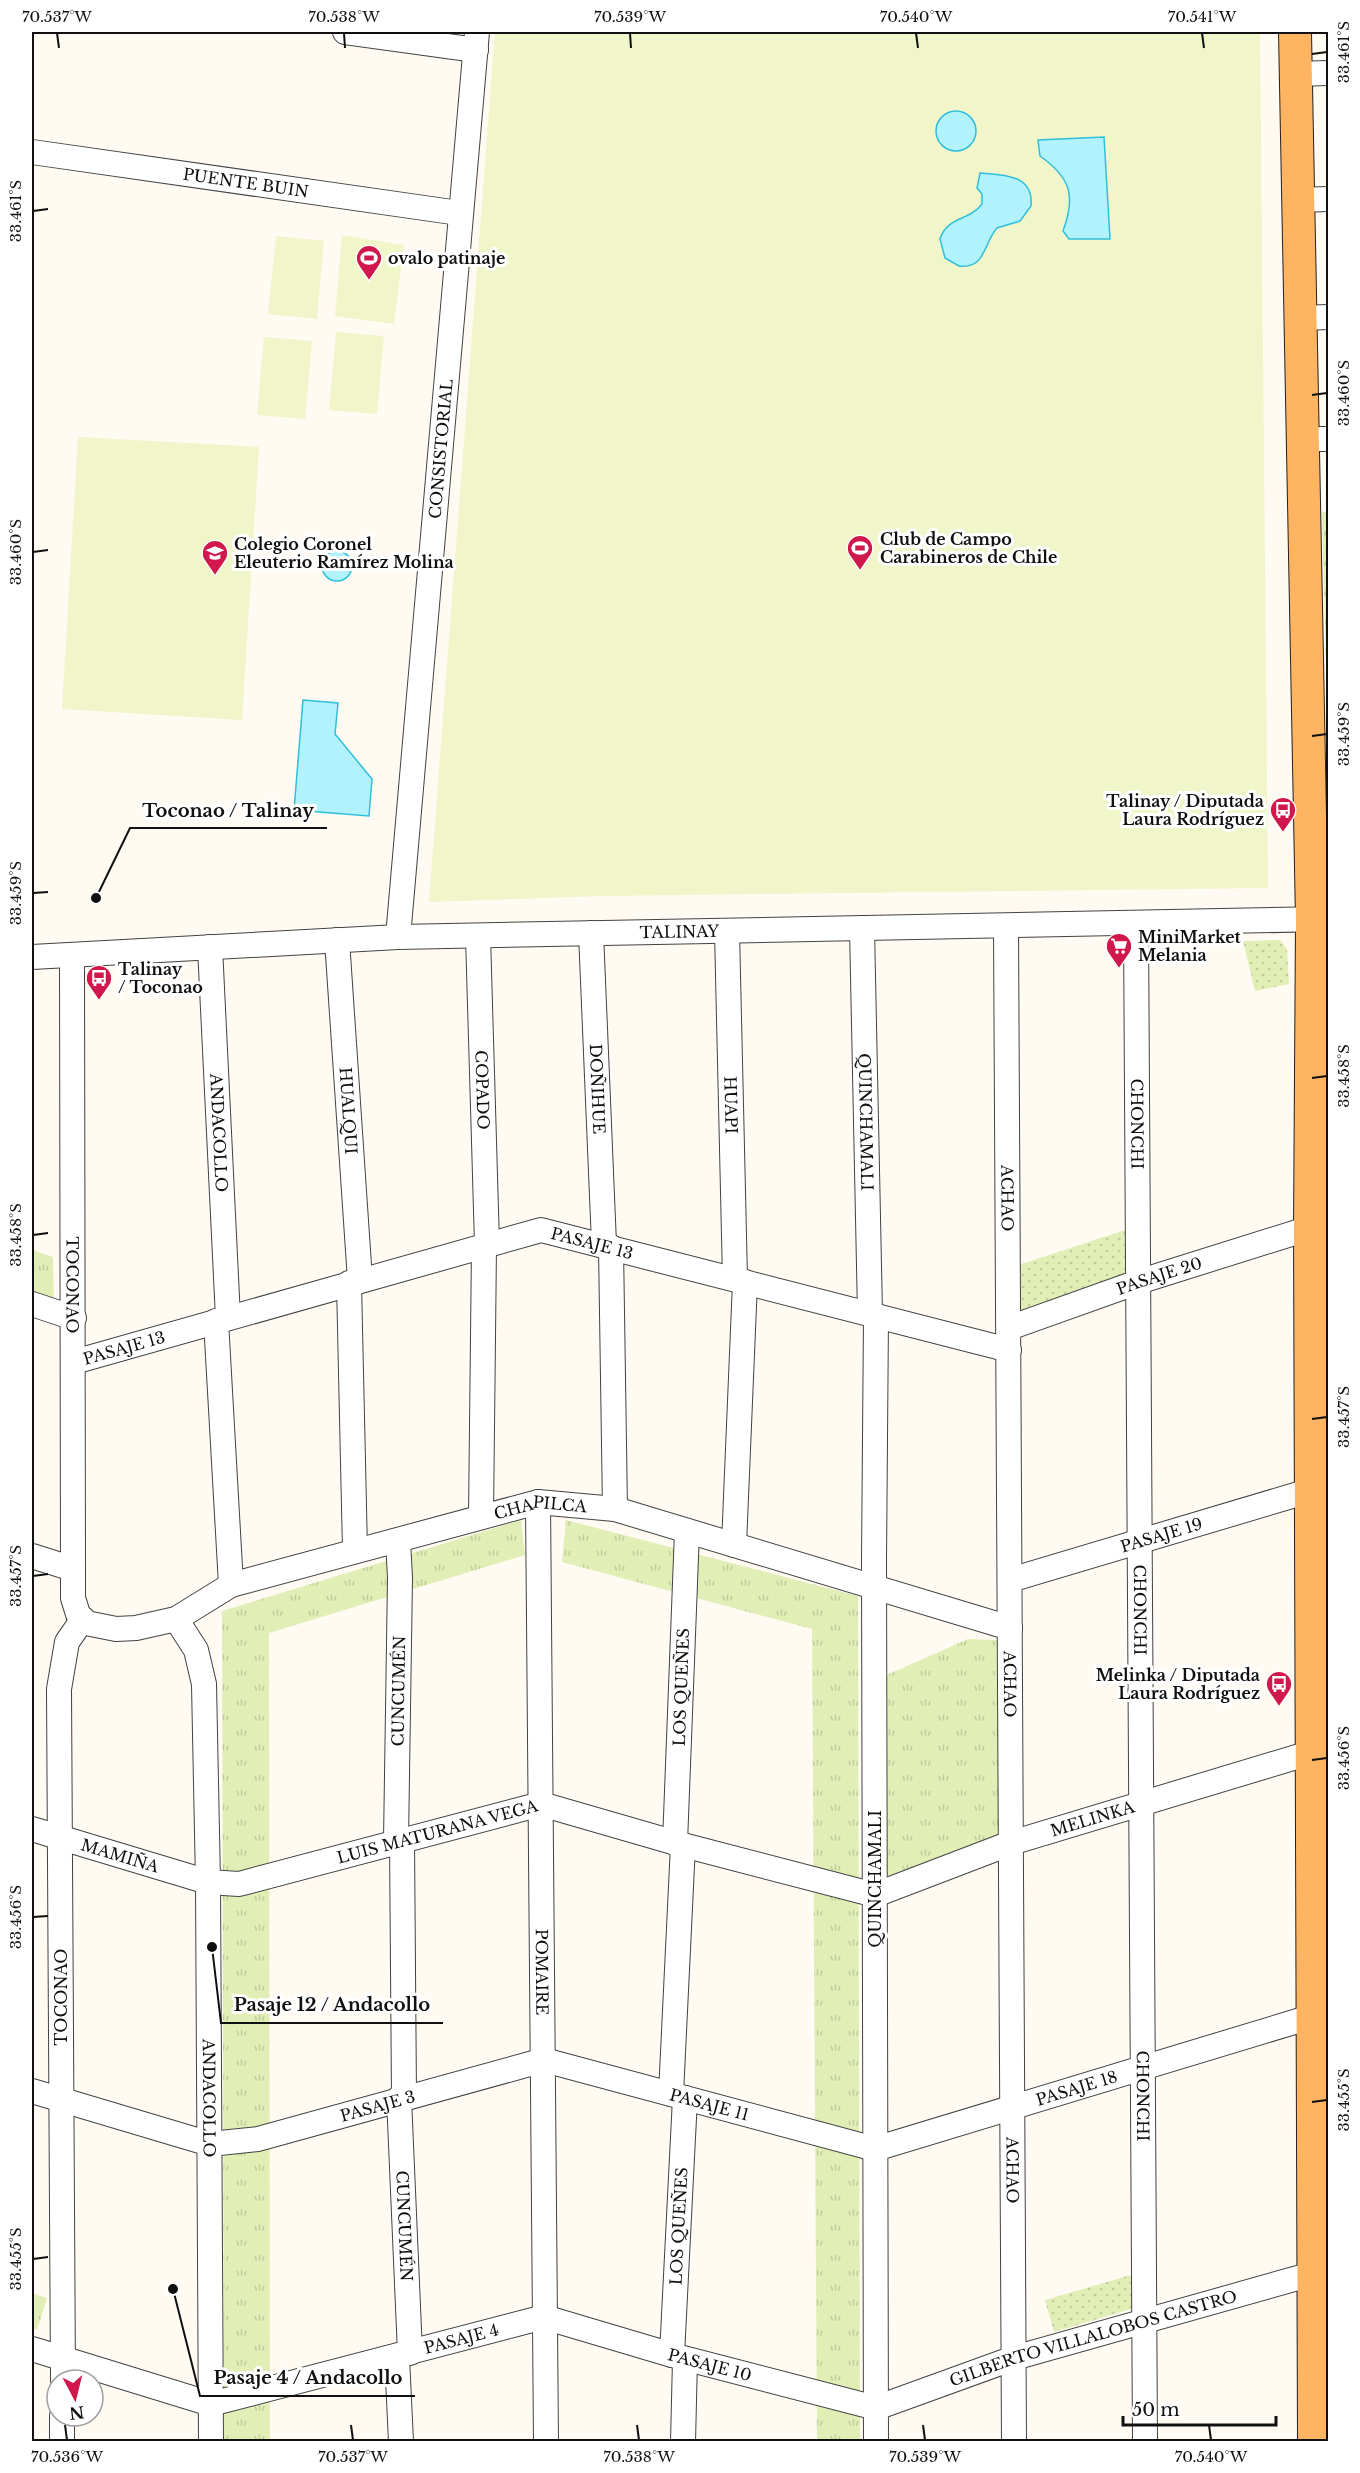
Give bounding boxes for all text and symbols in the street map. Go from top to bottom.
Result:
text: 70.537°W [22,7,92,26]
text: 70.538°W [308,7,380,26]
text: 70.539°W [594,7,666,26]
text: 70.540°W [880,7,953,26]
text: 70.541°W [1168,7,1237,26]
text: 33.461°S [1334,21,1353,83]
street label: PUENTE BUIN [182,164,310,201]
text: 33.461°S [6,180,25,242]
sports icon: ovalo patinaje [354,243,384,281]
place label: ovalo patinaje [388,248,505,268]
text: 33.460°S [1334,360,1353,426]
street label: CONSISTORIAL [425,378,457,520]
text: 33.460°S [6,519,25,585]
place label: Club de Campo Carabineros de Chile [880,529,1057,567]
sports icon: Club de Campo Carabineros de Chile [845,533,875,571]
place label: Colegio Coronel Eleuterio Ramírez Molina [234,534,454,572]
school or university icon: Colegio Coronel Eleuterio Ramírez Molina [200,538,230,576]
text: 33.459°S [1334,702,1353,766]
place label: Talinay / Diputada Laura Rodríguez [1106,791,1264,829]
callout: Toconao / Talinay [130,792,327,828]
bus stop icon: Talinay / Diputada Laura Rodríguez [1268,795,1298,833]
text: Toconao / Talinay [142,800,314,822]
text: 33.459°S [6,861,25,925]
street label: TALINAY [639,921,720,942]
place label: MiniMarket Melania [1138,927,1242,965]
supermarket icon: MiniMarket Melania [1104,931,1134,969]
place label: Talinay / Toconao [118,959,203,997]
bus stop icon: Talinay / Toconao [84,963,114,1001]
street label: DOÑIHUE [586,1043,609,1134]
text: 33.458°S [1334,1044,1353,1108]
street label: COPADO [471,1050,494,1130]
street label: QUINCHAMALI [855,1053,877,1191]
street label: HUALQUI [336,1066,361,1155]
street label: ANDACOLLO [206,1072,232,1193]
street label: HUAPI [720,1076,742,1134]
street label: CHONCHI [1127,1078,1147,1170]
street label: ACHAO [997,1164,1018,1231]
text: 33.458°S [6,1203,25,1267]
street label: PASAJE 13 [549,1223,635,1263]
street label: TOCONAO [62,1237,83,1333]
street label: PASAJE 20 [1114,1253,1204,1299]
street label: PASAJE 13 [81,1327,167,1369]
text: 33.457°S [1334,1386,1353,1448]
street label: CHAPILCA [492,1492,588,1523]
street label: PASAJE 19 [1118,1513,1205,1557]
text: 33.457°S [6,1545,25,1607]
street label: CHONCHI [1130,1564,1150,1655]
street label: LOS QUEÑES [669,1628,693,1747]
street label: CUNCUMÉN [387,1635,409,1747]
street label: ACHAO [1000,1650,1020,1717]
place label: Melinka / Diputada Laura Rodríguez [1096,1665,1260,1703]
bus stop icon: Melinka / Diputada Laura Rodríguez [1264,1669,1294,1707]
text: 33.456°S [1334,1726,1353,1790]
street label: LUIS MATURANA VEGA [335,1795,541,1868]
street label: MELINKA [1048,1796,1137,1841]
street label: QUINCHAMALI [865,1810,885,1948]
street label: MAMIÑA [79,1834,162,1877]
text: 33.456°S [6,1885,25,1949]
street label: POMAIRE [532,1929,552,2015]
street label: TOCONAO [51,1949,71,2045]
callout: Pasaje 12 / Andacollo [221,1987,443,2023]
text: Pasaje 12 / Andacollo [234,1994,430,2016]
street label: ANDACOLLO [199,2038,219,2158]
street label: CHONCHI [1133,2050,1153,2141]
street label: PASAJE 18 [1033,2066,1120,2110]
text: 33.455°S [1334,2068,1353,2132]
street label: PASAJE 11 [667,2084,751,2125]
street label: PASAJE 3 [338,2086,417,2126]
street label: ACHAO [1002,2136,1023,2203]
street label: LOS QUEÑES [666,2167,691,2286]
street label: CUNCUMÉN [392,2170,417,2282]
text: 33.455°S [6,2227,25,2291]
street label: GILBERTO VILLALOBOS CASTRO [946,2286,1239,2391]
street label: PASAJE 4 [422,2319,501,2358]
street label: PASAJE 10 [666,2344,754,2385]
callout: Pasaje 4 / Andacollo [200,2360,415,2396]
text: Pasaje 4 / Andacollo [214,2367,403,2389]
north arrow [45,2368,105,2428]
scale bar [1123,2389,1276,2427]
text: 50 m [1132,2399,1180,2421]
text: N [68,2402,86,2424]
text: 70.536°W [31,2447,103,2466]
text: 70.537°W [318,2447,388,2466]
text: 70.538°W [603,2447,675,2466]
text: 70.539°W [889,2447,961,2466]
text: 70.540°W [1175,2447,1248,2466]

